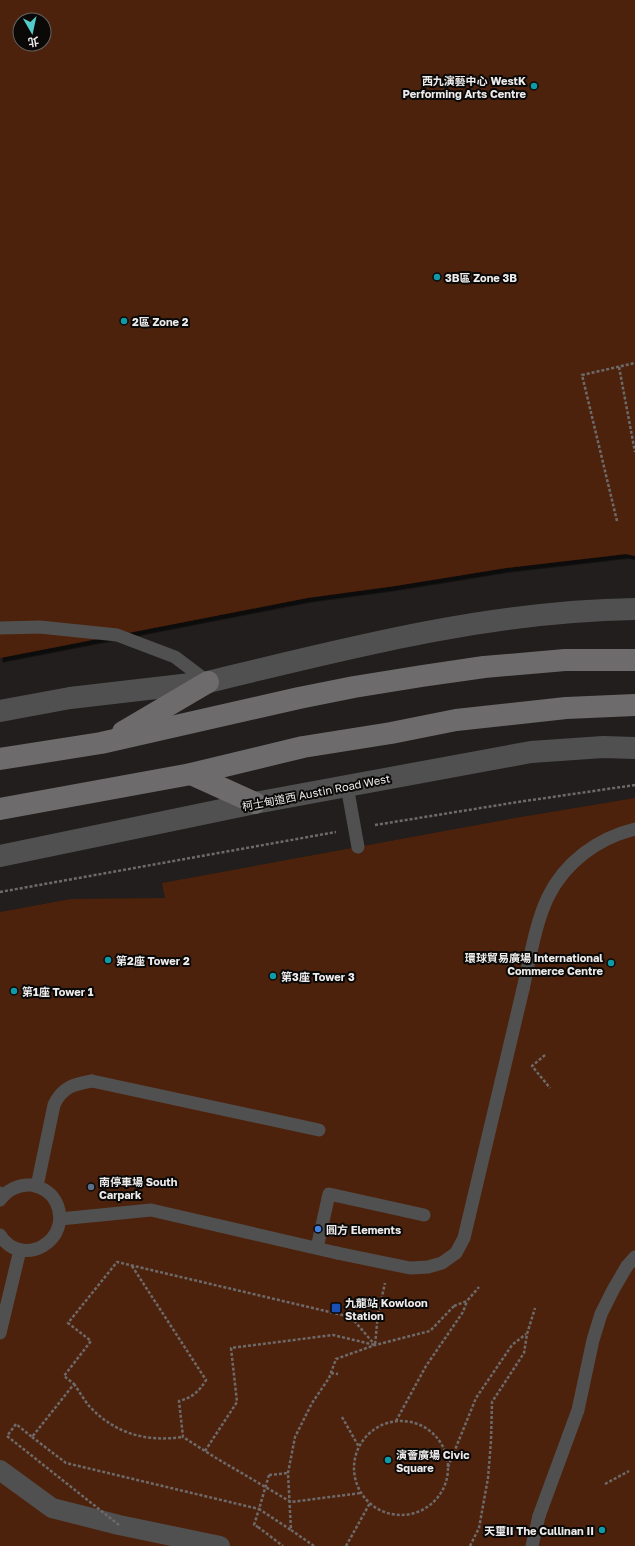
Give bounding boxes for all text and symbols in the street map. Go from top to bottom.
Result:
north arrow [12,12,52,52]
text: 北 [27,35,40,50]
place label: 西九演藝中心 WestK Performing Arts Centre [402,74,527,100]
marker: 西九演藝中心 WestK Performing Arts Centre [529,81,539,91]
place label: 3B區 Zone 3B [445,271,517,284]
marker: 3B區 Zone 3B [432,272,442,282]
place label: 2區 Zone 2 [132,315,189,328]
marker: 2區 Zone 2 [119,316,129,326]
street label: 柯士甸道西 Austin Road West [241,771,391,813]
place label: 環球貿易廣場 International Commerce Centre [465,951,604,977]
place label: 第2座 Tower 2 [116,954,190,967]
marker: 第2座 Tower 2 [103,955,113,965]
marker: 環球貿易廣場 International Commerce Centre [606,958,616,968]
place label: 第3座 Tower 3 [281,970,355,983]
marker: 第3座 Tower 3 [268,971,278,981]
place label: 第1座 Tower 1 [22,985,94,998]
marker: 第1座 Tower 1 [9,986,19,996]
place label: 南停車場 South Carpark [99,1175,178,1201]
marker: 南停車場 South Carpark [86,1182,96,1192]
place label: 圓方 Elements [326,1223,401,1236]
marker: 圓方 Elements [313,1224,323,1234]
place label: 九龍站 Kowloon Station [345,1296,428,1322]
marker: 九龍站 Kowloon Station [330,1302,342,1314]
place label: 演薈廣場 Civic Square [396,1448,470,1474]
marker: 演薈廣場 Civic Square [383,1455,393,1465]
place label: 天璽II The Cullinan II [484,1524,594,1537]
marker: 天璽II The Cullinan II [597,1525,607,1535]

